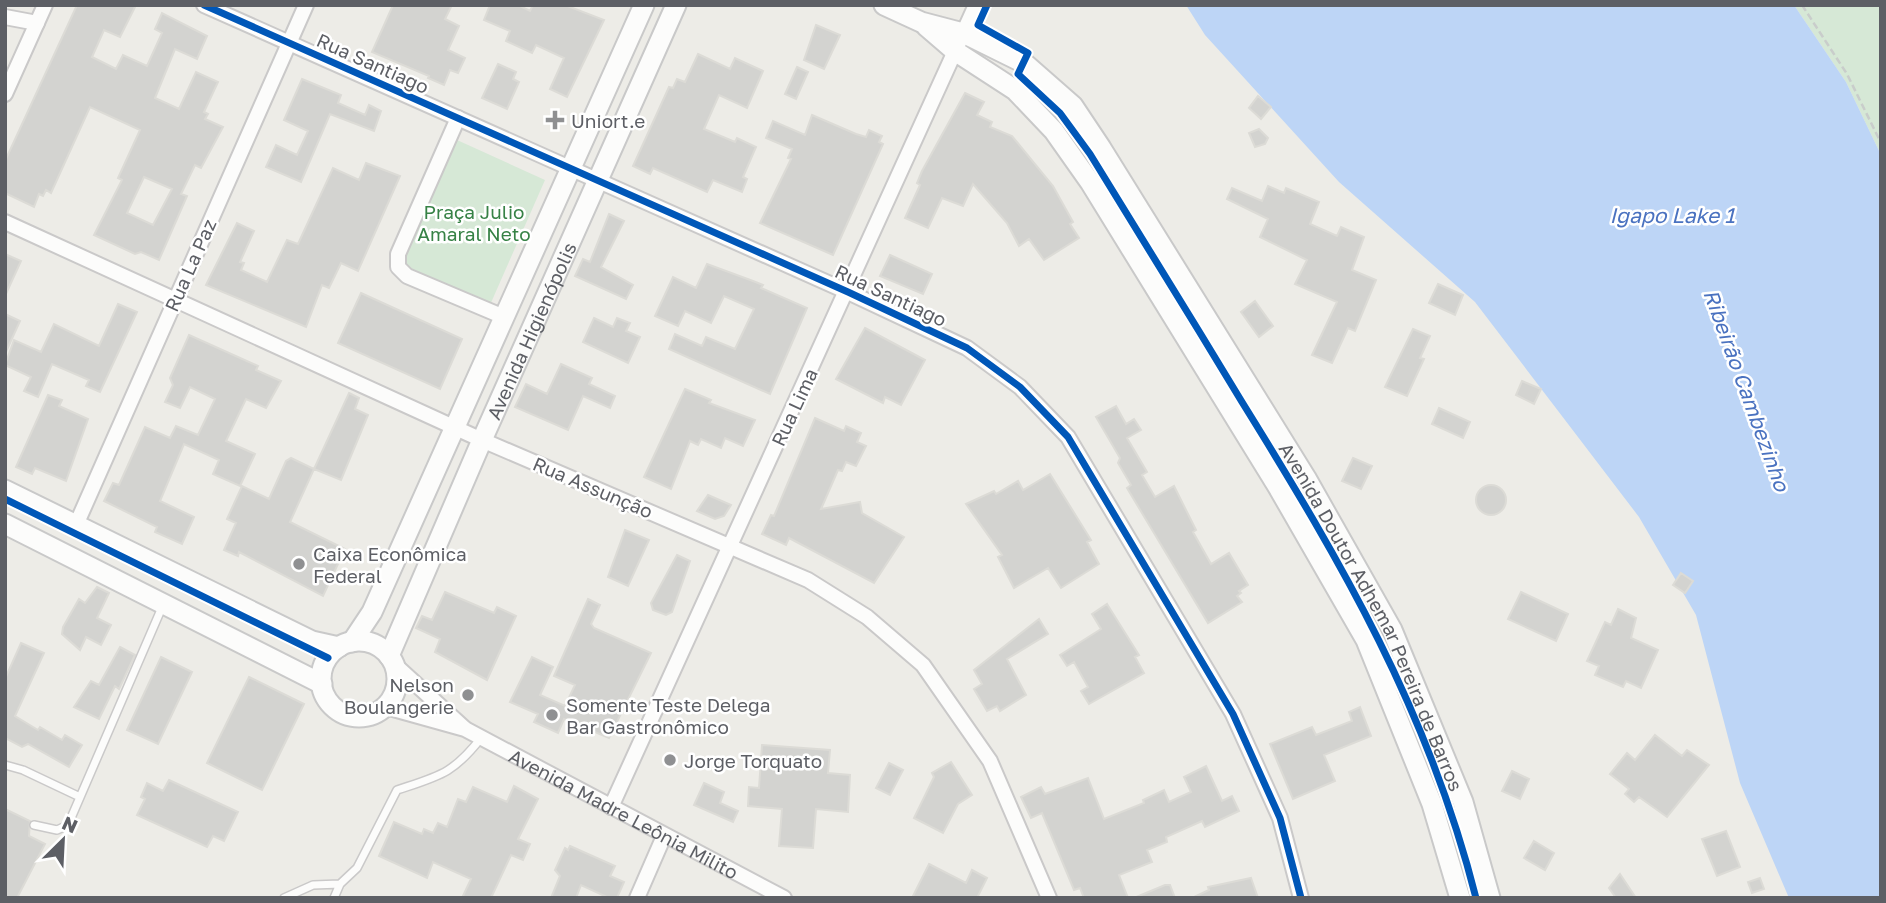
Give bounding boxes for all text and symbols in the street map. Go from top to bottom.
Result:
street label: Rua Santiago [313,28,433,98]
place label: Uniort.e [571,109,645,132]
marker: Uniort.e [545,110,565,130]
park label: Praça Julio Amaral Neto [417,200,531,245]
water label: Igapo Lake 1 [1609,202,1735,228]
street label: Rua La Paz [159,215,221,315]
street label: Avenida Higienópolis [481,238,580,423]
street label: Rua Santiago [832,259,950,331]
water label: Ribeirão Cambezinho [1698,286,1796,496]
street label: Rua Lima [766,365,822,449]
street label: Avenida Doutor Adhemar Pereira de Barros [1275,438,1469,794]
street label: Rua Assunção [530,451,656,523]
place label: Caixa Econômica Federal [313,542,467,587]
marker: Caixa Econômica Federal [291,556,307,572]
place label: Nelson Boulangerie [344,673,454,718]
marker: Nelson Boulangerie [460,687,476,703]
place label: Somente Teste Delega Bar Gastronômico [566,693,770,738]
marker: Somente Teste Delega Bar Gastronômico [544,707,560,723]
street label: Avenida Madre Leônia Milito [506,743,742,883]
place label: Jorge Torquato [684,749,822,772]
marker: Jorge Torquato [662,752,678,768]
north arrow [28,805,98,875]
text: N [59,811,81,837]

